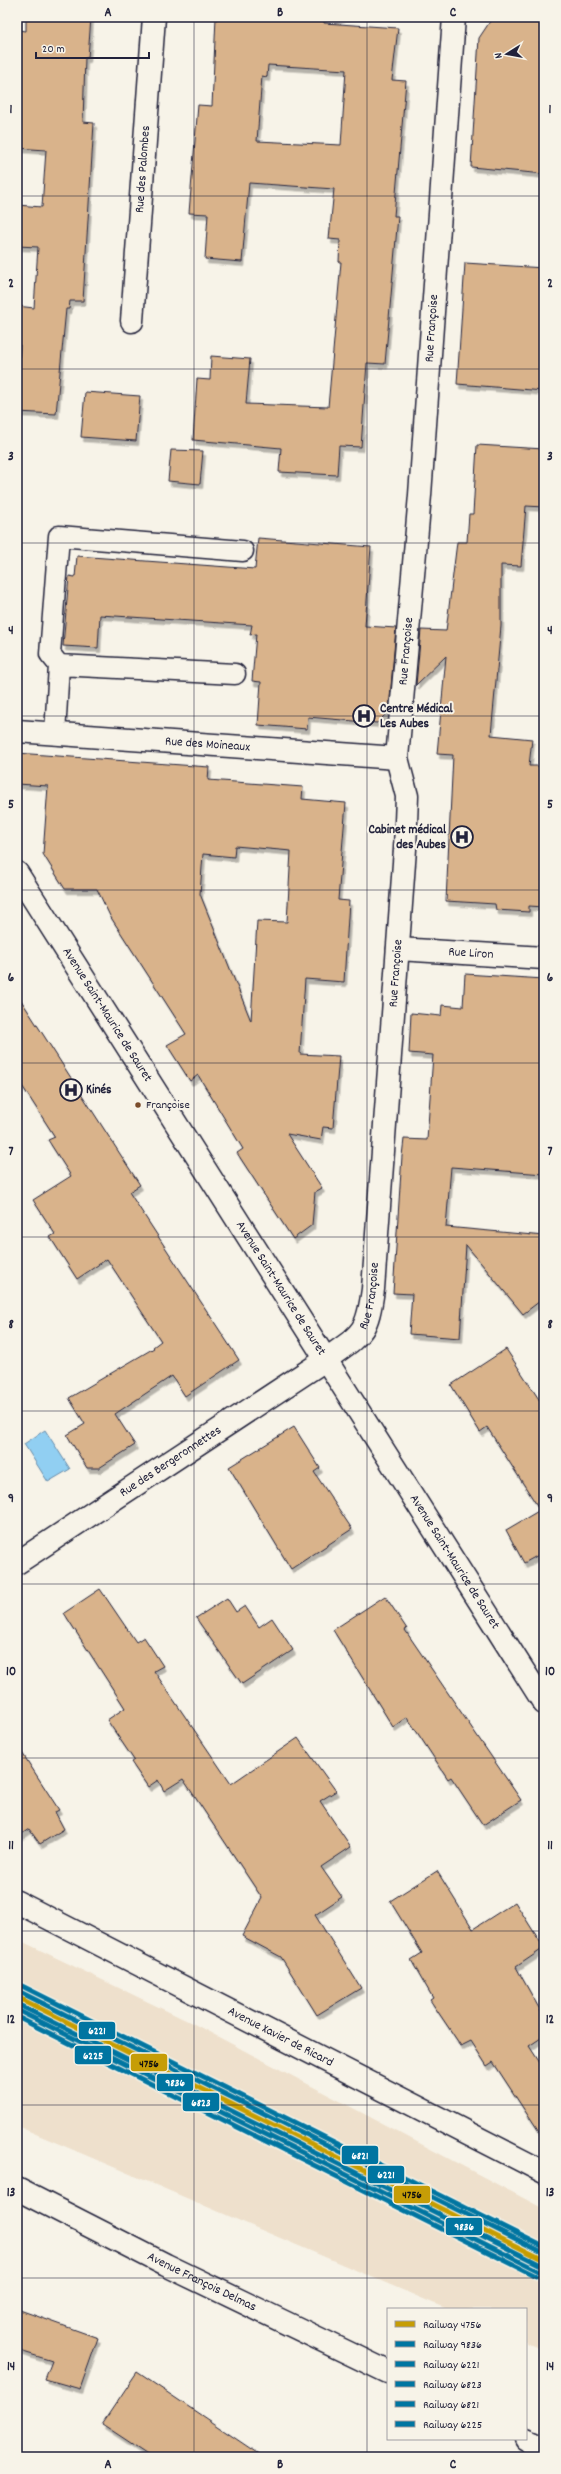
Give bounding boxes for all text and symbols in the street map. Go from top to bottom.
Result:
text: A [104,4,112,23]
text: B [277,4,283,23]
text: C [450,4,457,23]
scale bar [36,34,149,60]
north arrow [487,34,527,74]
text: 20 m [42,41,65,58]
text: N [491,51,508,60]
text: 1 [10,101,13,120]
text: 1 [549,101,552,120]
street label: Rue des Palombes [130,125,156,214]
text: 2 [8,275,14,294]
text: 2 [547,275,553,294]
street label: Rue Françoise [420,293,444,363]
text: 3 [8,448,14,467]
text: 3 [547,448,553,467]
street label: Rue Françoise [394,616,419,686]
text: 4 [8,622,14,641]
text: 4 [547,622,553,641]
place label: Centre Médical Les Aubes [380,700,453,734]
hospital icon: Centre Médical Les Aubes [351,703,377,729]
street label: Rue des Moineaux [164,732,251,757]
text: 5 [8,796,14,815]
text: 5 [547,796,553,815]
place label: Cabinet médical des Aubes [369,821,447,855]
hospital icon: Cabinet médical des Aubes [449,824,475,850]
street label: Rue Françoise [384,938,408,1008]
street label: Rue Liron [448,943,494,964]
street label: Avenue Saint-Maurice de Sauret [57,944,157,1086]
text: 6 [8,969,15,988]
text: 6 [547,969,554,988]
hospital icon: Kinés [58,1077,84,1103]
place label: Kinés [86,1081,112,1100]
place label: Françoise [146,1097,190,1114]
marker: Françoise [133,1100,143,1110]
text: 7 [9,1143,14,1162]
text: 7 [548,1143,553,1162]
street label: Avenue Saint-Maurice de Sauret [231,1217,331,1360]
street label: Rue Françoise [354,1261,384,1333]
text: 8 [8,1316,14,1335]
text: 8 [547,1316,553,1335]
street label: Rue des Bergeronnettes [116,1421,225,1502]
text: 9 [8,1490,14,1509]
text: 9 [547,1490,553,1509]
street label: Avenue Saint-Maurice de Sauret [404,1491,504,1633]
text: 10 [6,1663,16,1682]
text: 10 [545,1663,555,1682]
text: 11 [8,1837,14,1856]
text: 11 [547,1837,553,1856]
street label: Avenue Xavier de Ricard [224,2002,337,2072]
text: 12 [7,2011,16,2030]
text: 12 [546,2011,555,2030]
line badge: 6221 [78,2021,116,2040]
text: 6221 [88,2024,106,2040]
line badge: 6225 [74,2045,112,2065]
text: 6225 [83,2049,103,2065]
line badge: 4756 [130,2053,168,2072]
text: 4756 [139,2057,159,2073]
line badge: 9836 [156,2073,194,2092]
text: 9836 [165,2076,185,2092]
line badge: 6823 [182,2092,220,2112]
text: 6823 [191,2096,211,2112]
line badge: 6821 [341,2145,379,2165]
text: 6821 [351,2149,369,2165]
line badge: 6221 [367,2165,405,2184]
text: 6221 [377,2168,395,2184]
text: 13 [7,2184,16,2203]
text: 13 [546,2184,555,2203]
line badge: 4756 [393,2185,431,2204]
text: 4756 [402,2188,422,2204]
line badge: 9836 [445,2217,483,2236]
text: 9836 [454,2220,474,2236]
street label: Avenue François Delmas [144,2247,260,2317]
legend [387,2308,527,2440]
text: Railway 4756 [423,2317,482,2334]
text: Railway 9836 [423,2337,482,2354]
text: Railway 6221 [423,2357,479,2374]
text: 14 [7,2358,15,2377]
text: 14 [546,2358,554,2377]
text: Railway 6823 [423,2377,482,2394]
text: Railway 6821 [423,2397,479,2414]
text: Railway 6225 [423,2417,482,2434]
text: A [104,2456,112,2474]
text: B [277,2456,283,2474]
text: C [450,2456,457,2474]

